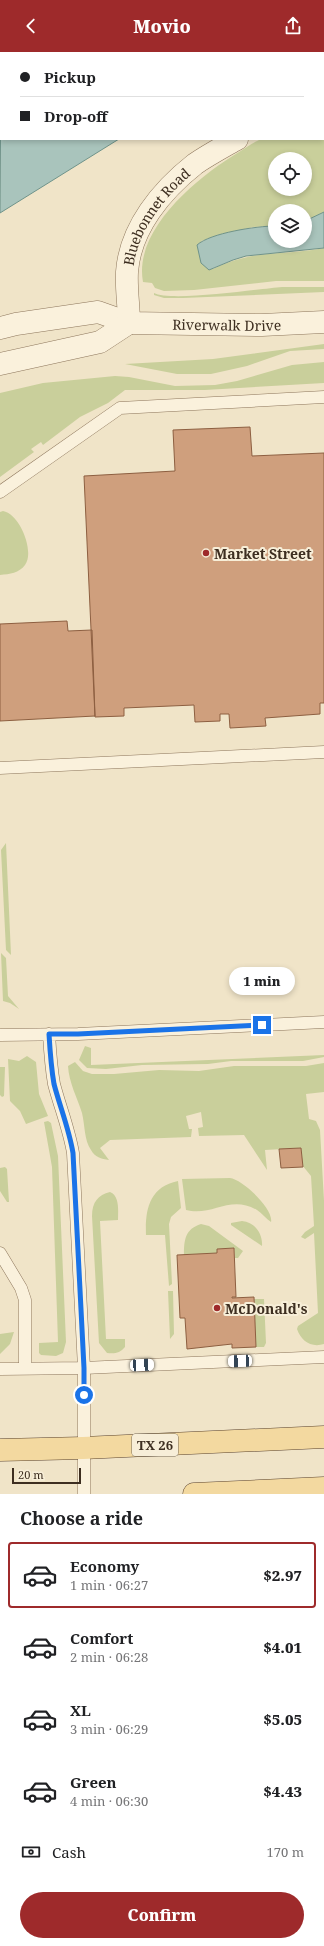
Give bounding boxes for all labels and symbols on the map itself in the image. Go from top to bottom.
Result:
street label: Bluebonnet Road [118,163,194,267]
street label: Riverwalk Drive [172,314,282,335]
place label: Market Street [214,544,312,563]
marker: Market Street [201,548,211,558]
callout: 1 min [229,967,295,995]
route end [253,1016,271,1034]
place label: McDonald's [225,1299,308,1318]
marker: McDonald's [212,1303,222,1313]
car [228,1355,252,1367]
car [130,1358,154,1372]
route start [75,1386,93,1404]
road number: TX 26 [132,1434,178,1456]
scale bar [12,1466,81,1485]

